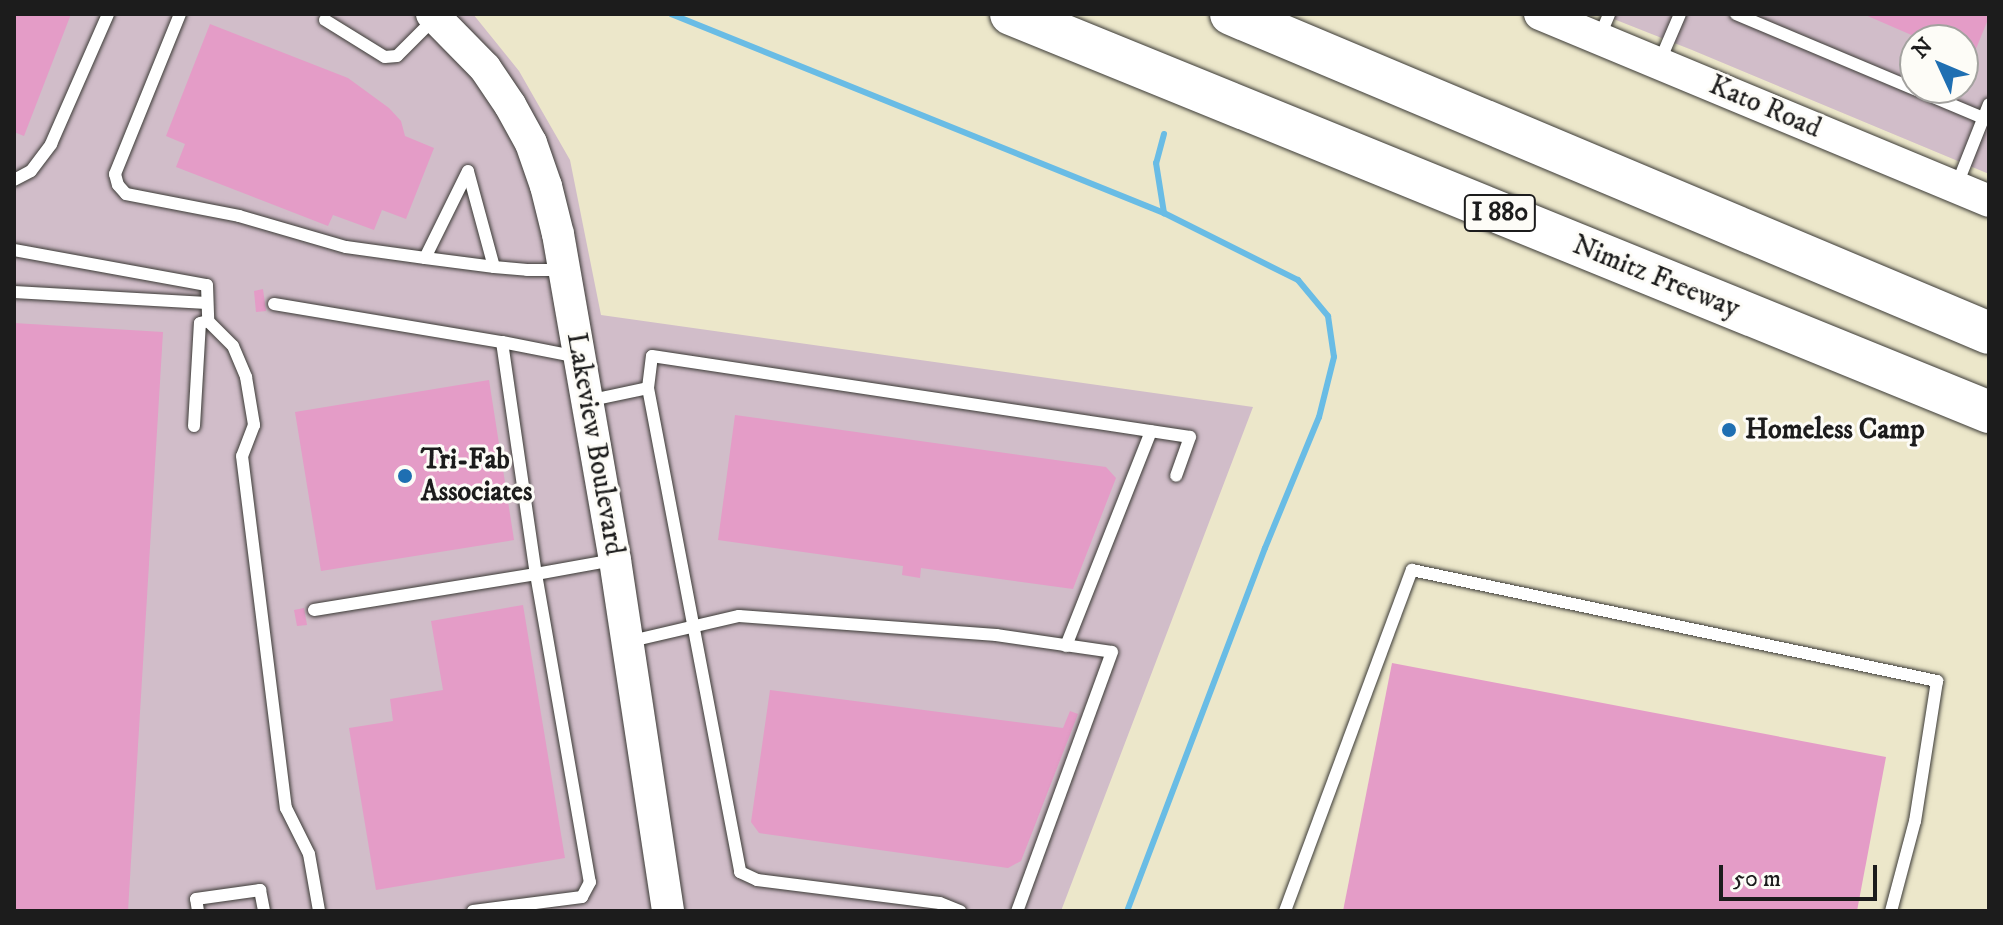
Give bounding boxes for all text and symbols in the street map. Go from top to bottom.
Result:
north arrow [1899,24,1979,104]
text: N [1907,32,1939,64]
street label: Kato Road [1704,68,1826,146]
road number: I 880 [1462,191,1538,235]
street label: Nimitz Freeway [1568,228,1744,326]
street label: Lakeview Boulevard [559,330,631,558]
place label: Homeless Camp [1745,413,1924,447]
marker: Homeless Camp [1720,421,1738,439]
place label: Tri-Fab Associates [421,443,532,509]
marker: Tri-Fab Associates [396,467,414,485]
scale bar [1723,849,1881,899]
text: 50 m [1733,864,1781,894]

